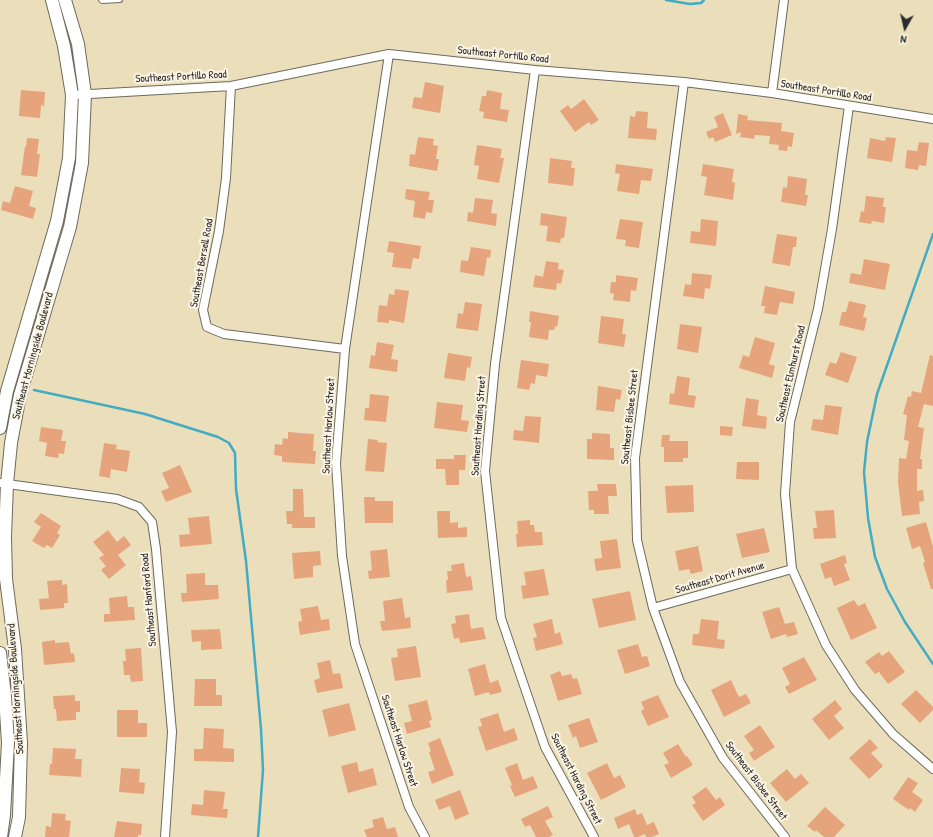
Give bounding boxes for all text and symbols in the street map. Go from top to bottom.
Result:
north arrow [885,8,925,48]
text: N [899,33,907,47]
street label: Southeast Portillo Road [457,44,549,66]
street label: Southeast Portillo Road [135,68,227,86]
street label: Southeast Portillo Road [780,77,872,105]
street label: Southeast Bersell Road [188,218,216,308]
street label: Southeast Morningside Boulevard [10,291,56,421]
street label: Southeast Elmhurst Road [773,324,809,424]
street label: Southeast Bisbee Street [618,369,642,465]
street label: Southeast Harding Street [469,376,489,476]
street label: Southeast Harlow Street [320,378,338,474]
street label: Southeast Hanford Road [138,553,160,647]
street label: Southeast Dorit Avenue [674,559,766,597]
street label: Southeast Morningside Boulevard [5,623,27,755]
street label: Southeast Harlow Street [378,693,420,789]
street label: Southeast Harding Street [547,731,605,827]
street label: Southeast Bisbee Street [722,739,790,823]

